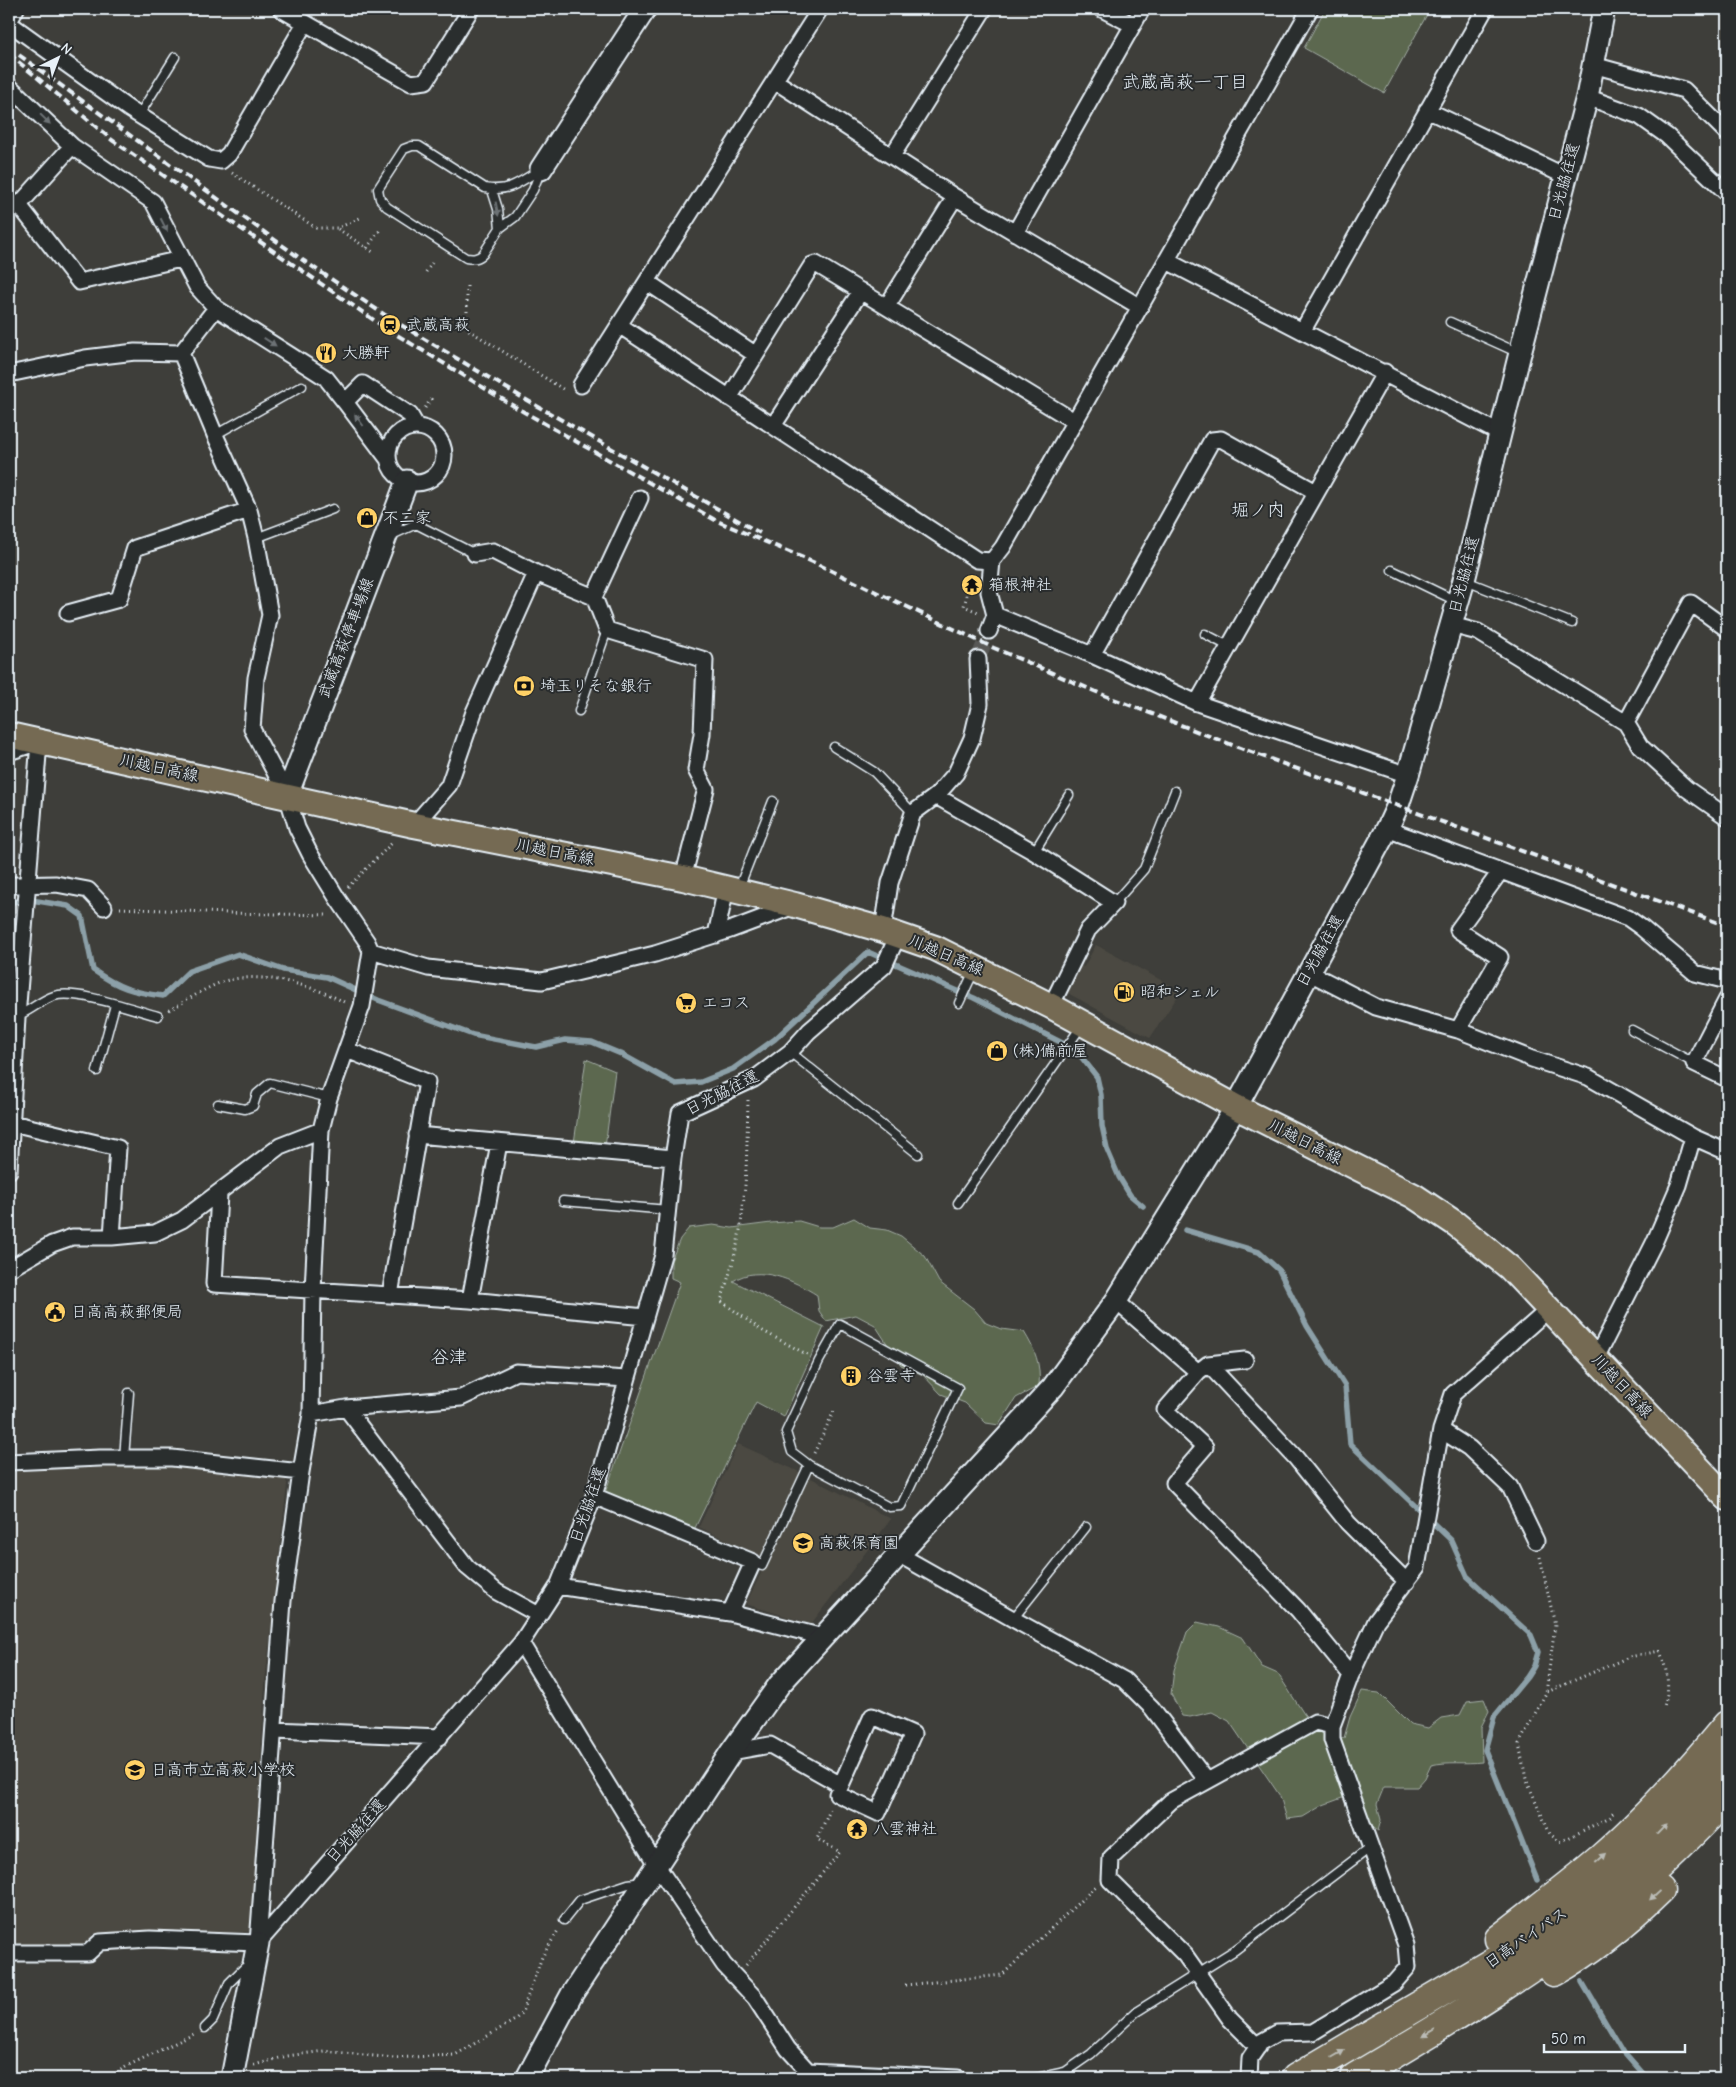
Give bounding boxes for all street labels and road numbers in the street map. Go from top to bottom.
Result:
street label: 日光脇往還 [1545,141,1583,223]
street label: 日光脇往還 [1446,534,1482,616]
street label: 武蔵高萩停車場線 [315,575,377,701]
street label: 川越日高線 [118,751,200,785]
street label: 川越日高線 [514,836,596,868]
street label: 日光脇往還 [1293,912,1347,990]
street label: 川越日高線 [906,931,986,979]
street label: 日光脇往還 [682,1067,762,1119]
street label: 川越日高線 [1265,1116,1345,1168]
street label: 川越日高線 [1588,1351,1656,1421]
street label: 日光脇往還 [566,1464,610,1546]
street label: 日光脇往還 [323,1795,389,1867]
street label: 日高バイパス [1481,1904,1571,1972]

